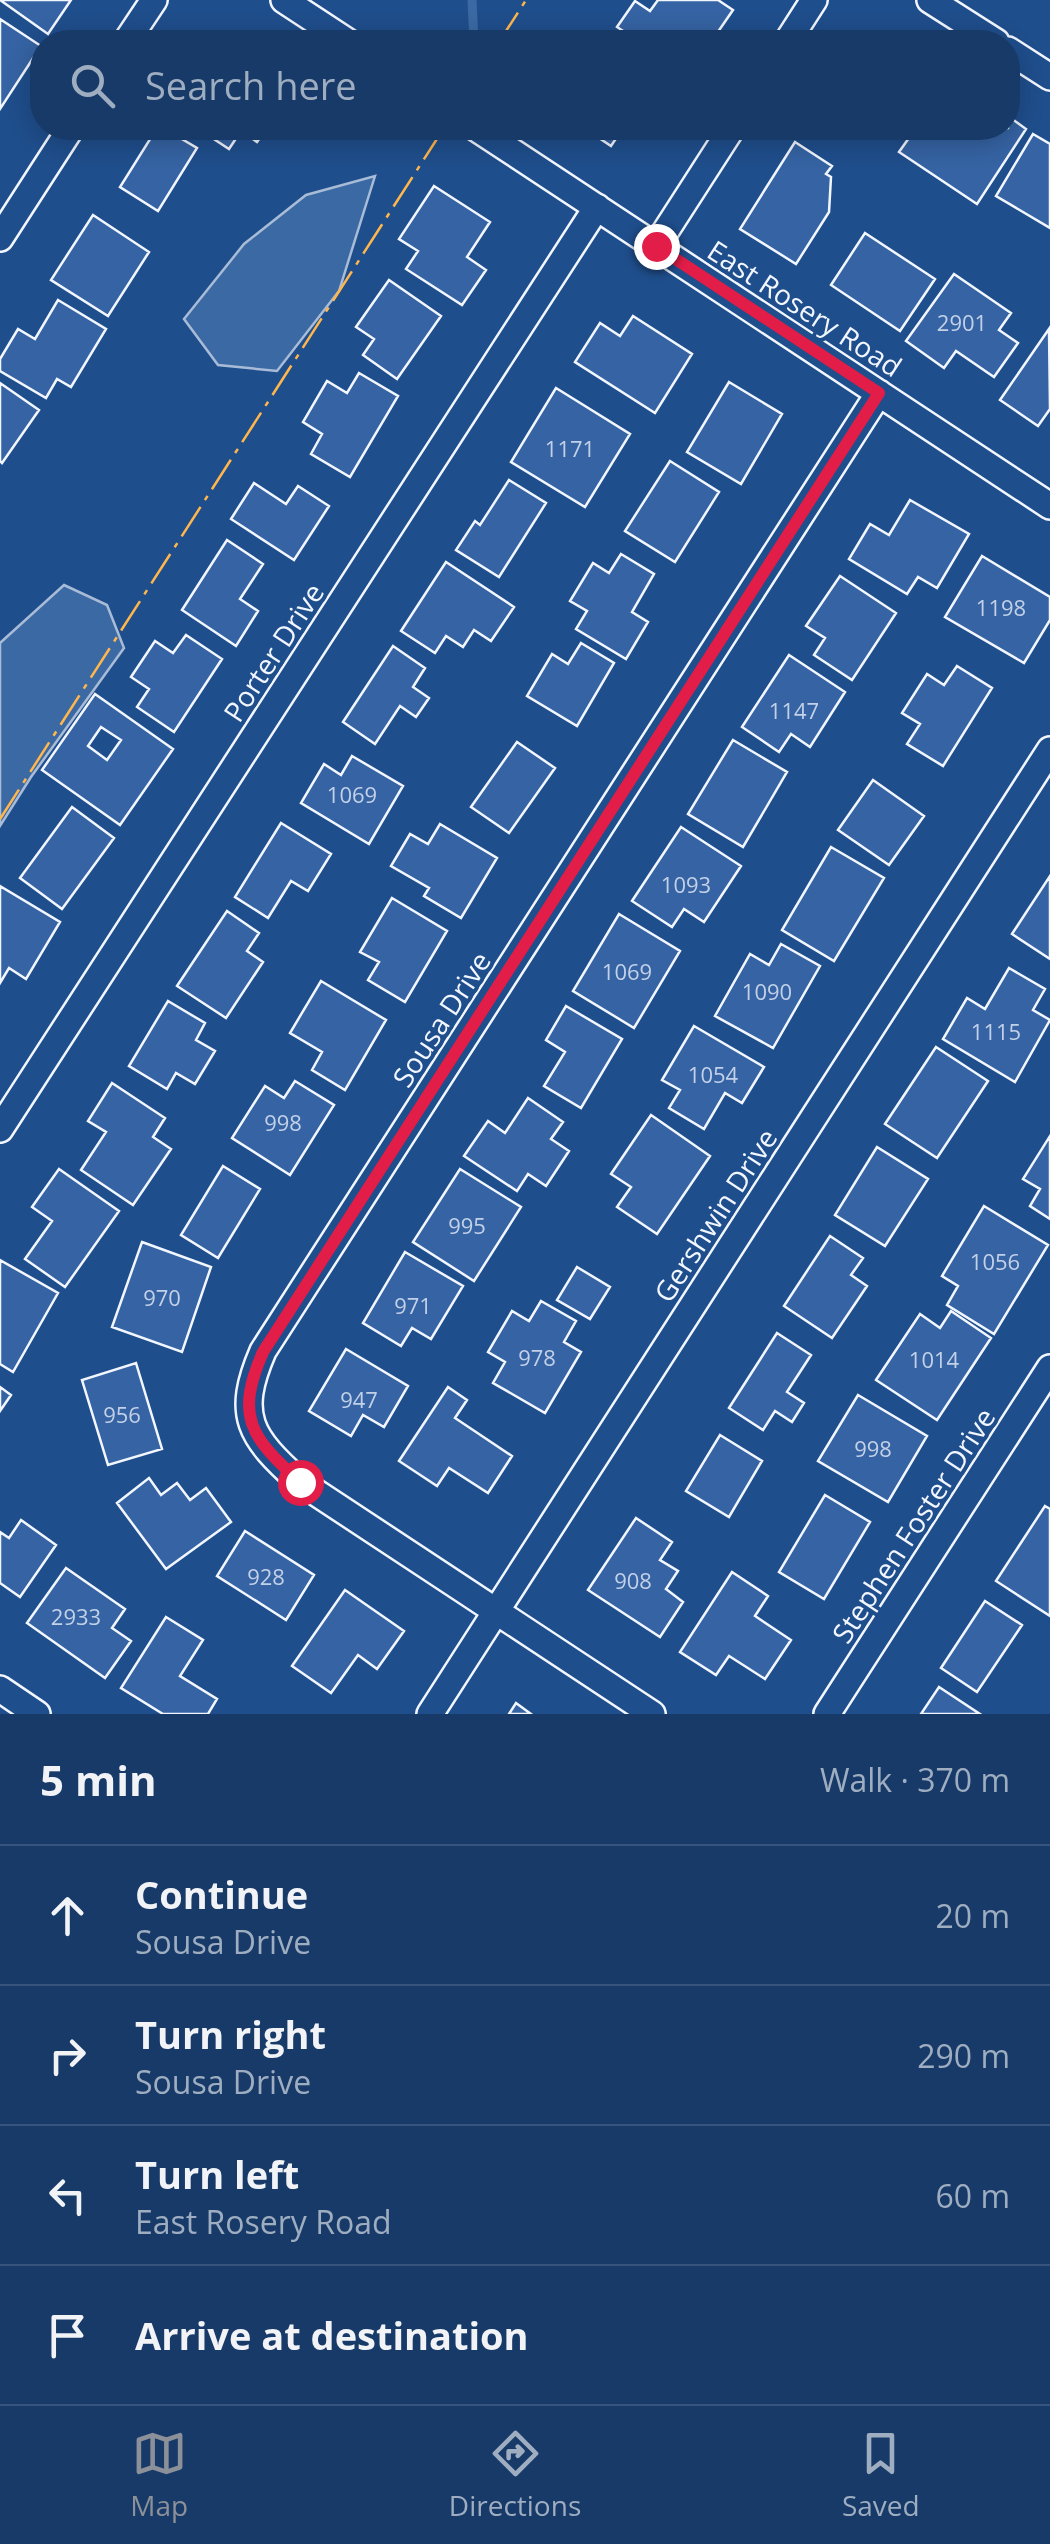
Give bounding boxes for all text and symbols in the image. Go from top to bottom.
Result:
search box [30,30,1020,140]
icon: search [65,58,120,113]
text: Search here [145,59,357,111]
route end [634,224,680,270]
street label: East Rosery Road [701,231,909,385]
house number: 2901 [937,307,987,337]
house number: 1171 [545,433,595,463]
street label: Porter Drive [214,575,332,729]
house number: 1198 [976,592,1026,622]
house number: 1147 [769,695,819,725]
house number: 1069 [327,779,377,809]
house number: 1093 [661,869,711,899]
street label: Sousa Drive [383,944,499,1094]
house number: 1069 [602,956,652,986]
house number: 1090 [742,976,792,1006]
house number: 1115 [971,1016,1021,1046]
house number: 1054 [688,1059,739,1089]
house number: 998 [264,1107,302,1137]
street label: Gershwin Drive [645,1121,785,1309]
house number: 995 [448,1210,486,1240]
house number: 1056 [970,1246,1020,1276]
house number: 970 [143,1282,181,1312]
house number: 971 [394,1290,432,1320]
house number: 978 [518,1342,556,1372]
house number: 1014 [909,1344,960,1374]
house number: 947 [340,1384,378,1414]
house number: 956 [103,1399,141,1429]
street label: Stephen Foster Drive [823,1400,1003,1650]
house number: 998 [854,1433,892,1463]
route start [278,1460,324,1506]
house number: 928 [247,1561,285,1591]
house number: 908 [614,1565,652,1595]
house number: 2933 [51,1601,101,1631]
text: 5 min [40,1751,157,1808]
text: Walk · 370 m [820,1758,1010,1801]
text: Continue [135,1868,308,1920]
icon: ahead [40,1888,95,1943]
text: 20 m [935,1894,1010,1937]
text: Sousa Drive [135,1920,311,1963]
text: Turn right [135,2008,326,2060]
icon: right [40,2028,95,2083]
text: 290 m [917,2034,1010,2077]
text: Sousa Drive [135,2060,311,2103]
text: Turn left [135,2148,299,2200]
icon: left [40,2168,95,2223]
text: 60 m [935,2174,1010,2217]
text: East Rosery Road [135,2200,392,2243]
icon: arrive [40,2308,95,2363]
text: Arrive at destination [135,2309,529,2361]
tab: Map [130,2426,188,2524]
tab: Directions [449,2426,581,2524]
tab: Saved [842,2426,920,2524]

